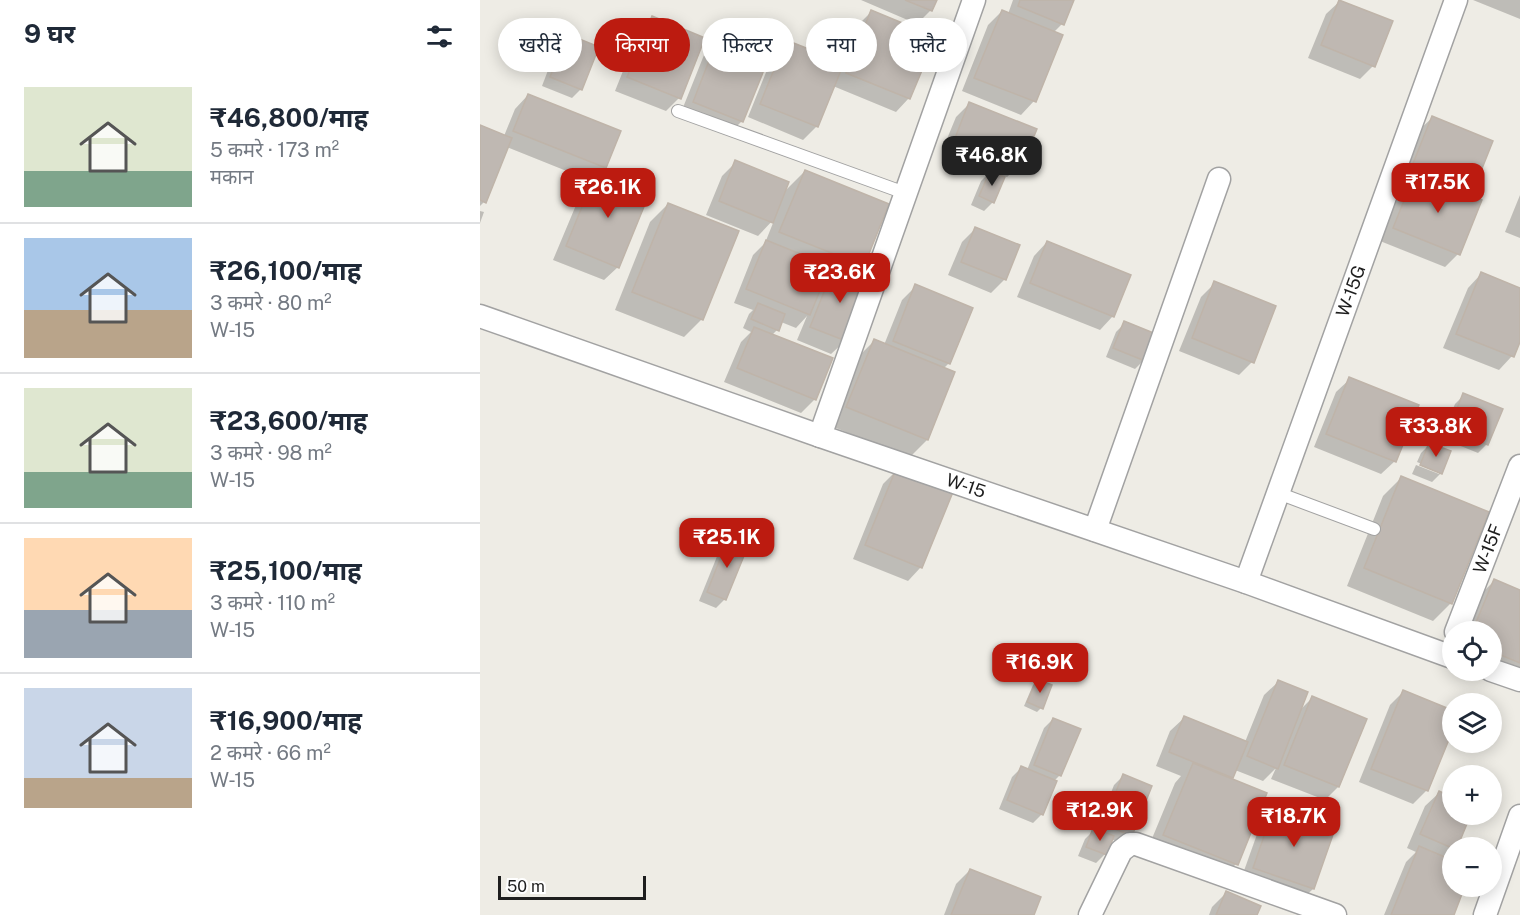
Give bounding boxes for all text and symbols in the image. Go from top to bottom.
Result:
text: 9 घर [24,18,75,49]
chip: खरीदें [498,18,582,72]
chip: किराया [594,18,690,72]
chip: फ़िल्टर [702,18,794,72]
chip: नया [806,18,877,72]
chip: फ़्लैट [889,18,967,72]
icon: filters [423,20,456,53]
text: ₹46,800/माह [210,102,368,133]
icon: home [72,111,144,183]
pin: ₹46.8K [943,136,1041,187]
text: 5 कमरे · 173 m² [210,138,339,162]
text: ₹46.8K [956,143,1028,167]
pin: ₹17.5K [1389,163,1487,214]
text: मकान [210,165,254,189]
pin: ₹26.1K [559,168,657,219]
text: ₹17.5K [1406,170,1470,194]
text: ₹26.1K [574,175,642,199]
pin: ₹23.6K [791,253,889,304]
text: ₹26,100/माह [210,255,361,286]
text: ₹23.6K [804,260,876,284]
icon: home [72,262,144,334]
street label: W-15G [1331,262,1370,320]
text: 3 कमरे · 80 m² [210,291,332,315]
text: W-15 [210,318,255,342]
text: ₹23,600/माह [210,405,367,436]
pin: ₹33.8K [1387,407,1485,458]
icon: home [72,412,144,484]
text: ₹33.8K [1400,414,1472,438]
text: 3 कमरे · 98 m² [210,441,332,465]
text: W-15 [210,468,255,492]
street label: W-15 [944,469,989,502]
pin: ₹25.1K [678,518,776,569]
street label: W-15F [1469,521,1507,577]
text: ₹25.1K [693,525,761,549]
text: ₹25,100/माह [210,555,362,586]
icon: home [72,562,144,634]
text: 3 कमरे · 110 m² [210,591,335,615]
text: W-15 [210,618,255,642]
map controls [1442,621,1502,897]
button: locate [1442,621,1502,681]
pin: ₹16.9K [991,643,1089,694]
text: ₹16.9K [1006,650,1074,674]
button: layers [1442,693,1502,753]
text: ₹16,900/माह [210,705,362,736]
icon: home [72,712,144,784]
text: 2 कमरे · 66 m² [210,741,331,765]
button: + [1442,765,1502,825]
text: W-15 [210,768,255,792]
pin: ₹12.9K [1051,791,1149,842]
pin: ₹18.7K [1245,797,1343,848]
text: ₹12.9K [1066,798,1134,822]
text: ₹18.7K [1261,804,1327,828]
button: − [1442,837,1502,897]
scale bar [498,873,646,900]
text: 50 m [507,877,545,896]

